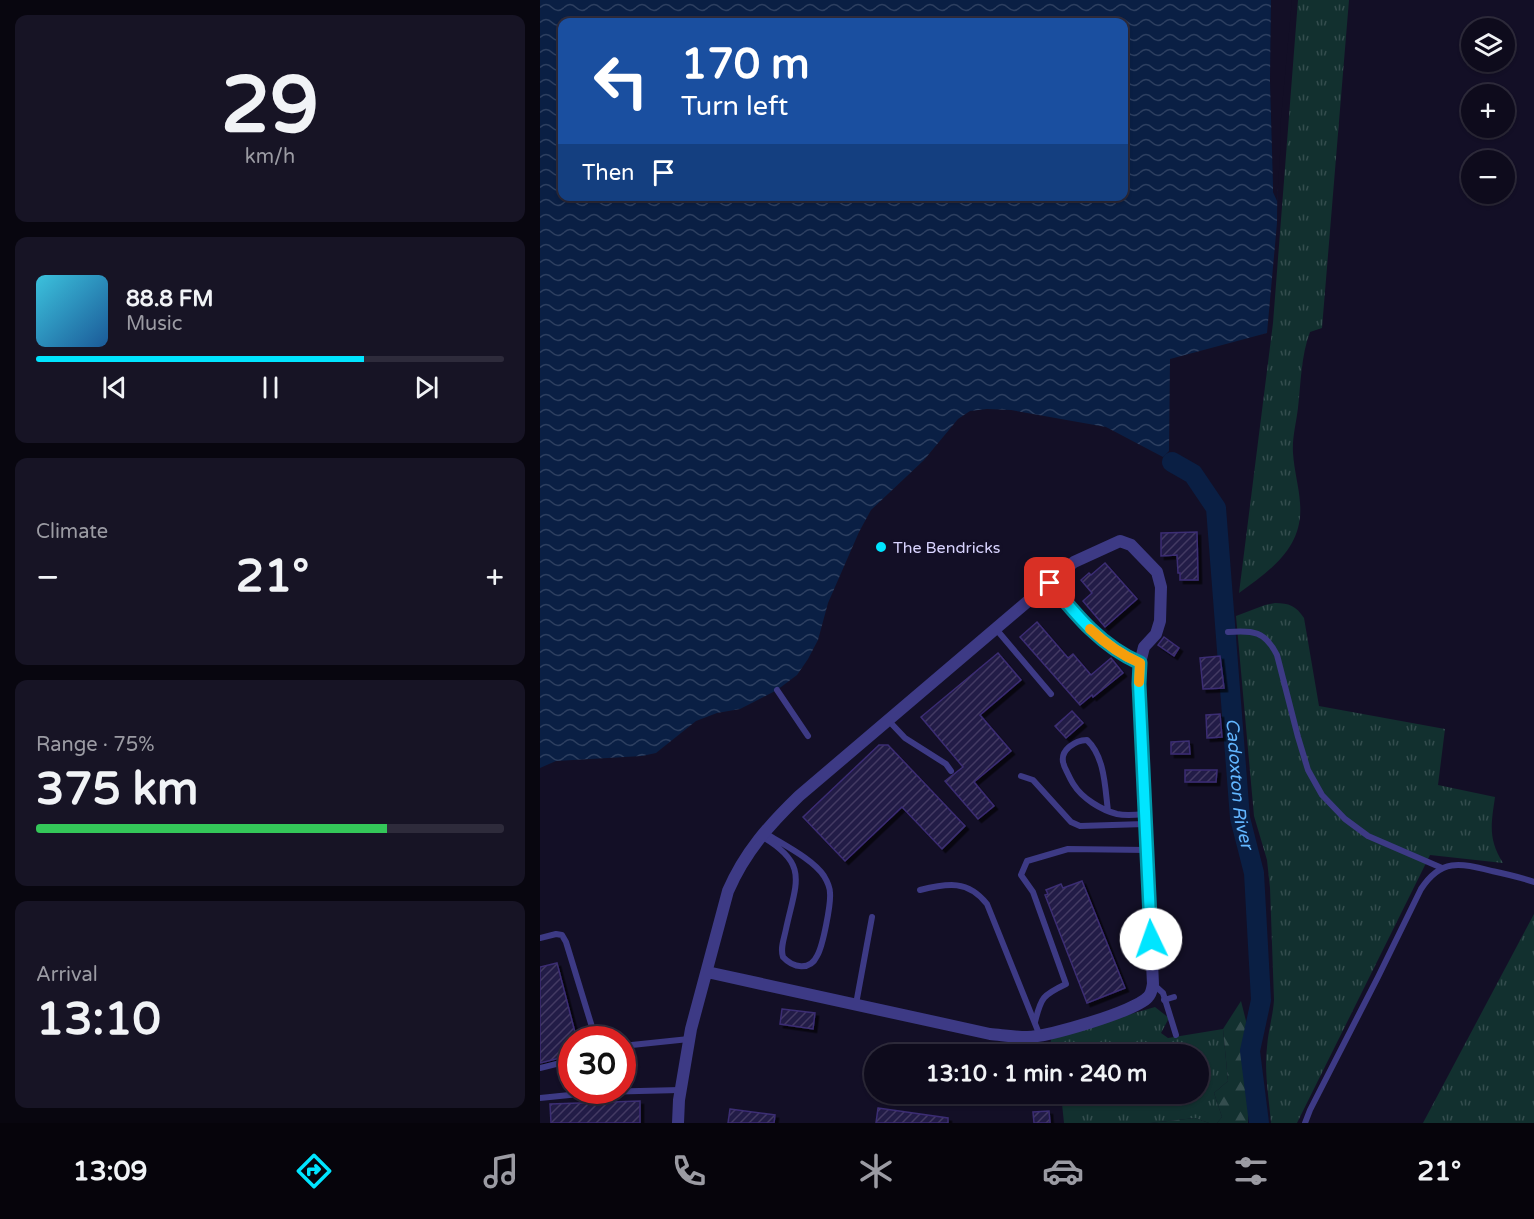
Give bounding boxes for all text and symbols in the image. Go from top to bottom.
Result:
map controls [1461,18,1515,204]
button: layers [1461,18,1515,72]
text: 170 m [681,39,810,90]
icon: left [582,42,660,120]
text: 29 [221,59,319,153]
button: + [1461,84,1515,138]
text: Turn left [681,90,788,123]
text: km/h [245,145,295,169]
button: − [1461,150,1515,204]
icon: arrive [647,156,680,189]
text: Then [582,160,635,186]
text: 88.8 FM [126,286,213,312]
text: Music [126,312,182,336]
icon: previous [98,371,131,404]
icon: pause [254,371,287,404]
icon: next [410,371,443,404]
text: Climate [36,520,108,544]
place label: The Bendricks [893,538,1000,558]
marker: The Bendricks [874,540,888,554]
text: 21° [236,550,309,604]
pin [1024,557,1075,608]
text: − [36,558,60,597]
text: + [485,558,504,597]
icon: arrive [1033,566,1066,599]
water label: Cadoxton River [1221,717,1259,853]
text: Range · 75% [36,733,155,757]
text: 375 km [36,763,198,817]
position arrow [1119,907,1183,971]
text: Arrival [36,963,98,987]
text: 13:10 [36,993,161,1047]
speed limit sign: 30 [558,1026,636,1104]
text: 13:10 · 1 min · 240 m [926,1061,1147,1087]
icon: directions [293,1150,335,1192]
icon: music [480,1150,522,1192]
icon: phone [668,1150,710,1192]
icon: climate [855,1150,897,1192]
icon: car [1042,1150,1084,1192]
icon: filters [1230,1150,1272,1192]
text: 13:09 [73,1155,148,1188]
text: 21° [1417,1155,1461,1188]

